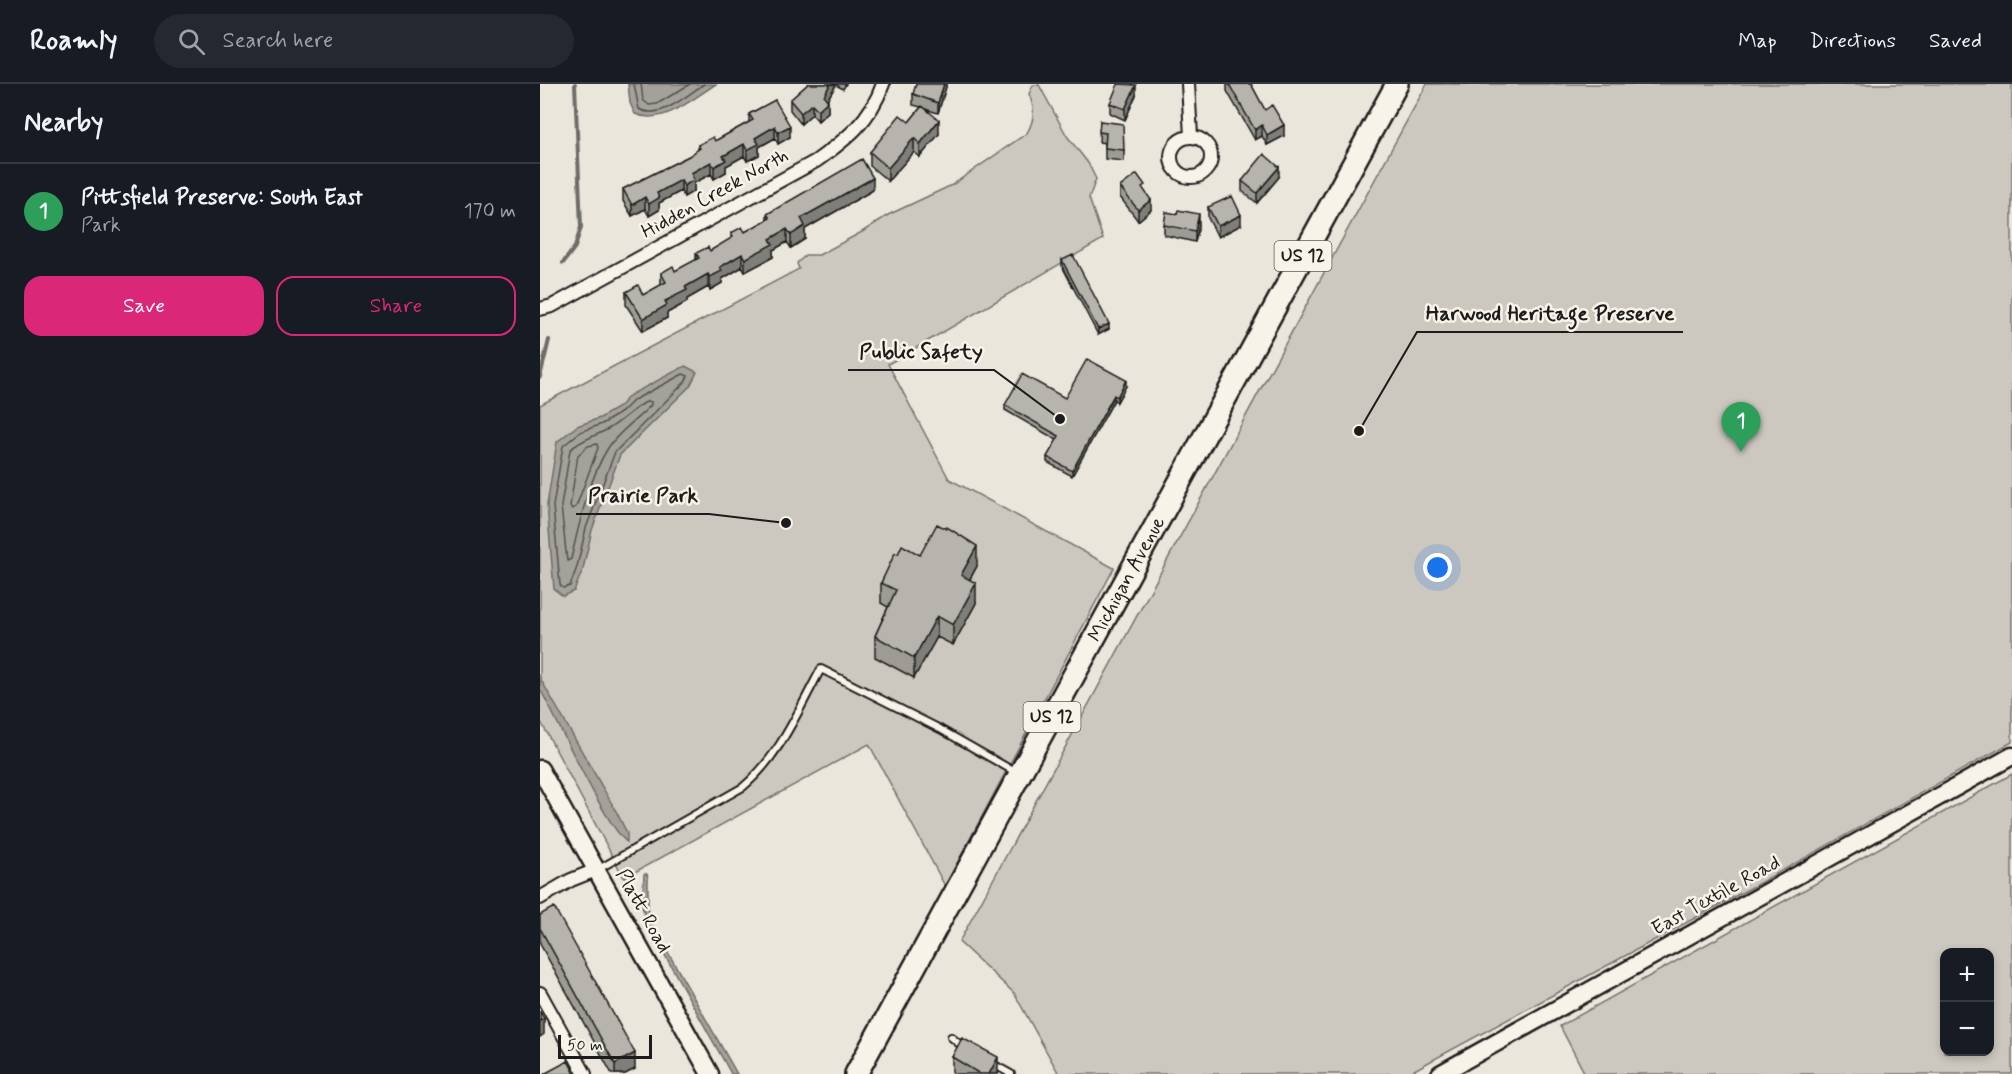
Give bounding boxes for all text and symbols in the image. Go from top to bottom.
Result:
search box [154,14,574,68]
text: Roamly [30,23,118,60]
icon: search [175,25,208,58]
text: Search here [223,27,333,55]
text: Map [1738,27,1777,55]
text: Directions [1810,27,1896,55]
text: Saved [1929,27,1982,55]
text: Nearby [24,106,103,140]
street label: Hidden Creek North [637,142,793,246]
text: Pittsfield Preserve: South East [81,184,363,212]
text: 1 [39,198,48,225]
text: 170 m [464,198,516,225]
text: Park [81,212,121,239]
road number: US 12 [1274,241,1332,271]
button: Save [24,276,264,336]
button: Share [276,276,516,336]
callout: Harwood Heritage Preserve [1417,293,1683,332]
text: Harwood Heritage Preserve [1426,300,1675,330]
callout: Public Safety [848,331,994,370]
text: Public Safety [859,338,983,366]
pin: 1 [1722,402,1760,452]
callout: Prairie Park [576,475,709,514]
text: Prairie Park [588,482,699,510]
street label: Michigan Avenue [1081,512,1172,647]
your location [1423,553,1452,582]
road number: US 12 [1024,702,1080,732]
street label: East Textile Road [1647,849,1785,943]
street label: Platt Road [609,864,677,958]
map controls [1940,948,1994,1056]
button: + [1940,948,1994,1002]
button: − [1940,1002,1994,1056]
scale bar [558,1032,652,1060]
text: 50 m [567,1035,603,1056]

